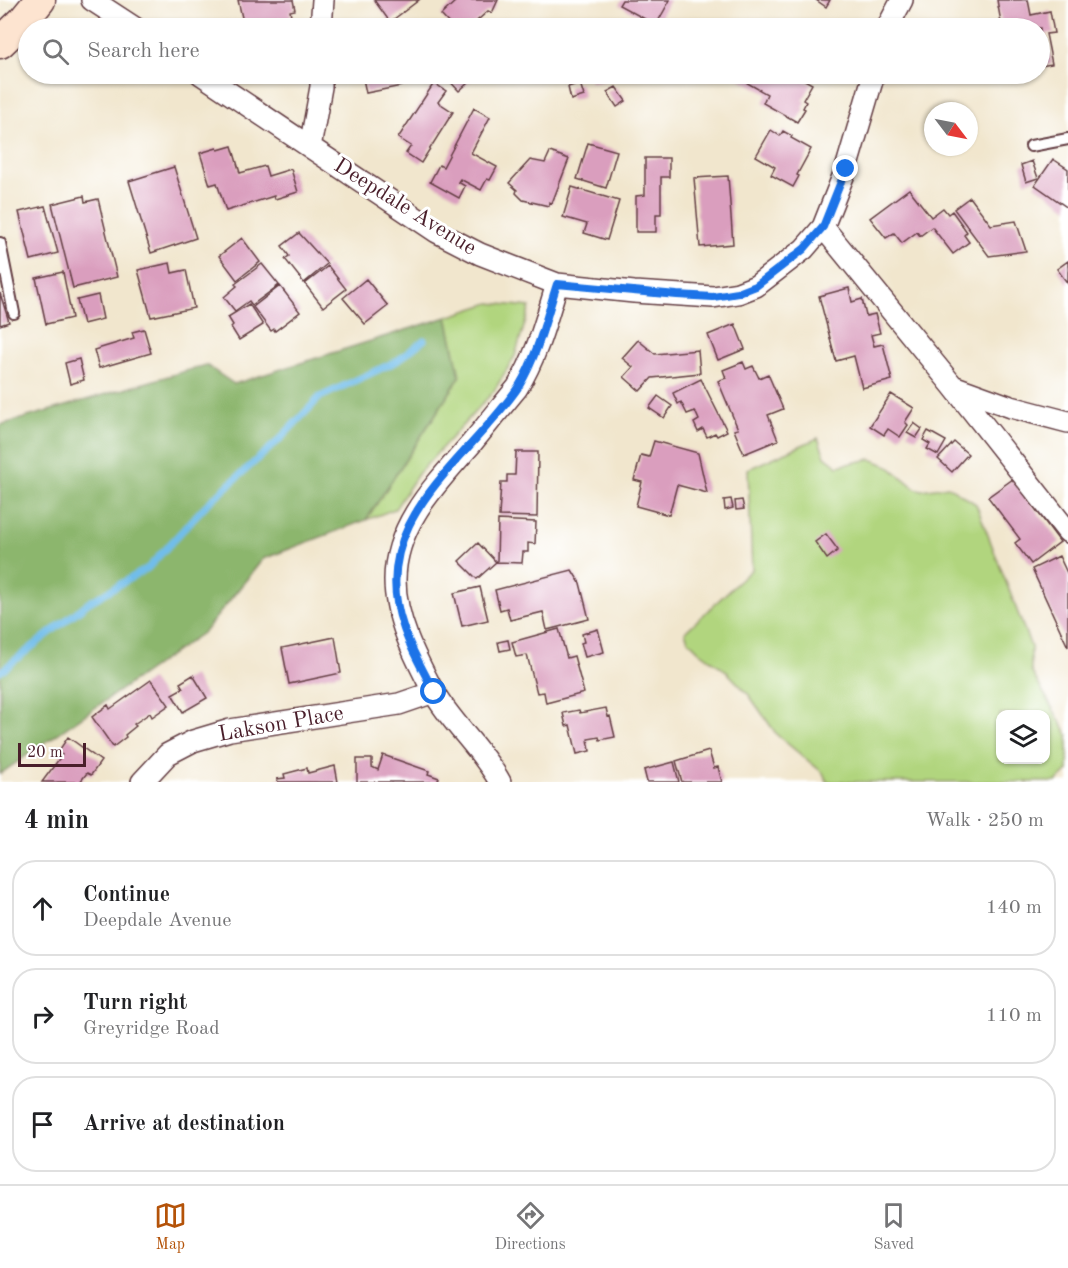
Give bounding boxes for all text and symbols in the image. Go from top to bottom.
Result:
search box [18,18,1050,84]
icon: search [39,35,72,68]
text: Search here [87,40,200,62]
north arrow [924,102,978,156]
street label: Deepdale Avenue [330,154,480,260]
route end [832,155,858,181]
route start [420,678,446,704]
street label: Lakson Place [217,702,345,746]
map controls [996,710,1050,764]
button: layers [996,710,1050,764]
scale bar [18,740,86,768]
text: 20 m [27,745,63,761]
text: 4 min [24,808,89,834]
text: Walk · 250 m [925,811,1044,831]
text: Continue [83,884,170,906]
icon: ahead [26,892,59,925]
text: 140 m [986,898,1042,918]
text: Deepdale Avenue [83,911,231,931]
text: Turn right [83,992,187,1014]
icon: right [26,1000,59,1033]
text: 110 m [986,1006,1042,1026]
text: Greyridge Road [83,1019,220,1039]
icon: arrive [26,1108,59,1141]
text: Arrive at destination [83,1113,285,1135]
tab: Map [154,1199,187,1255]
tab: Directions [495,1199,566,1255]
tab: Saved [873,1199,914,1255]

